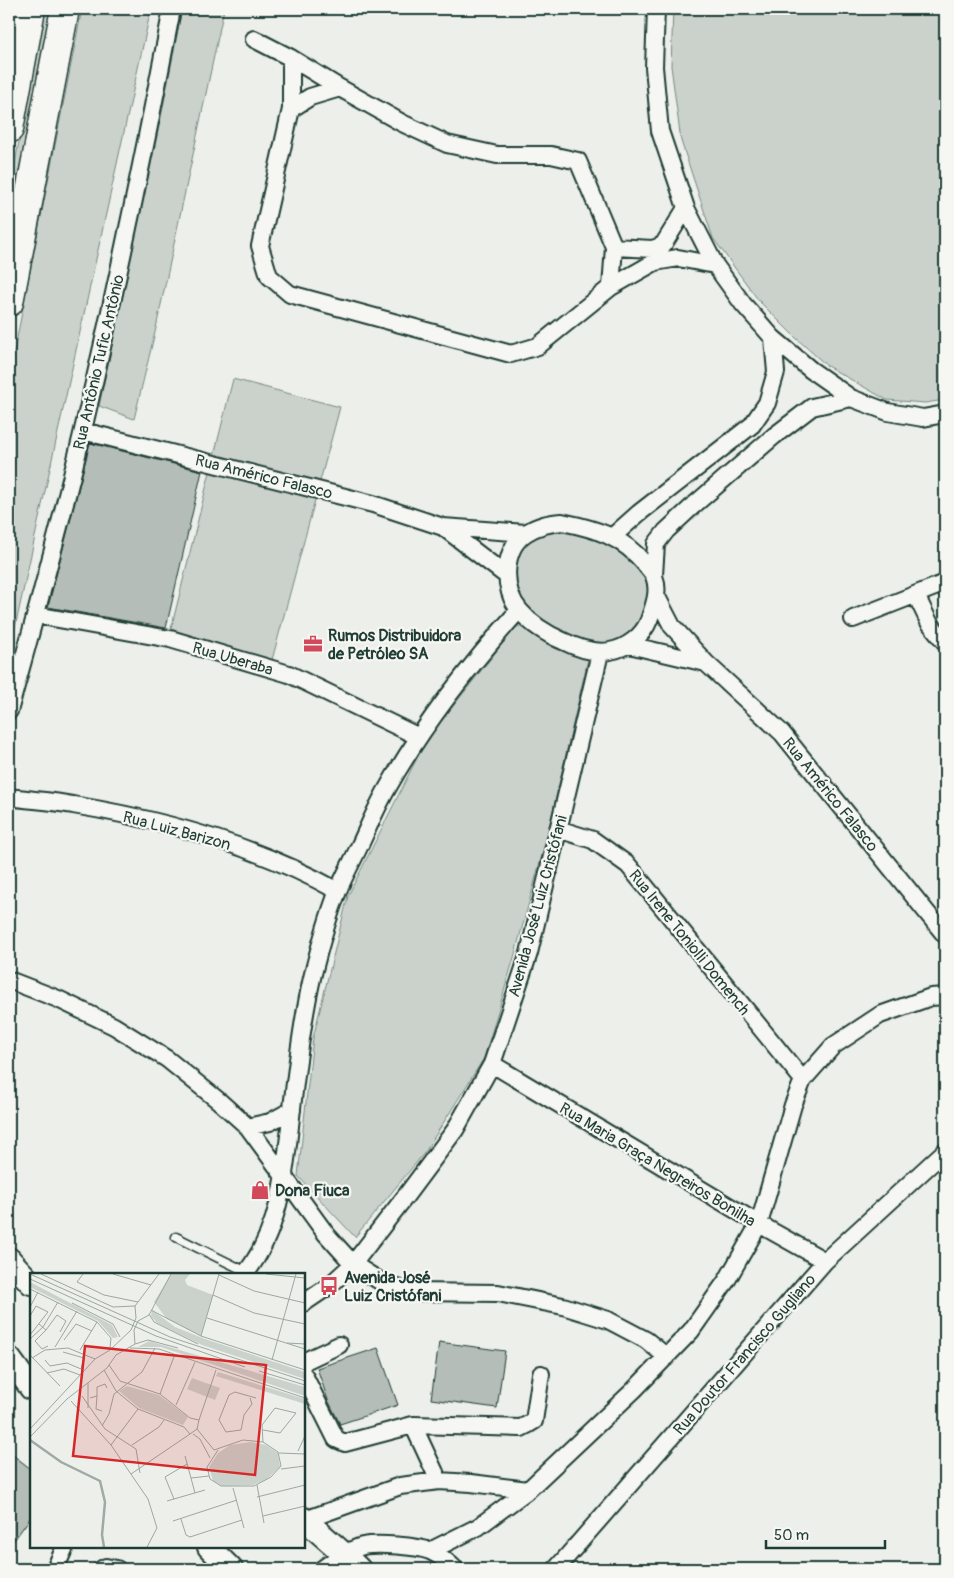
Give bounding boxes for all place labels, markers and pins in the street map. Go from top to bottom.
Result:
place label: Rumos Distribuidora de Petróleo SA [328,626,462,664]
office icon: Rumos Distribuidora de Petróleo SA [302,633,324,655]
shop icon: Dona Fiuca [249,1179,271,1201]
place label: Dona Fiuca [275,1181,350,1201]
place label: Avenida José Luiz Cristófani [344,1268,441,1306]
bus stop icon: Avenida José Luiz Cristófani [318,1275,340,1297]

